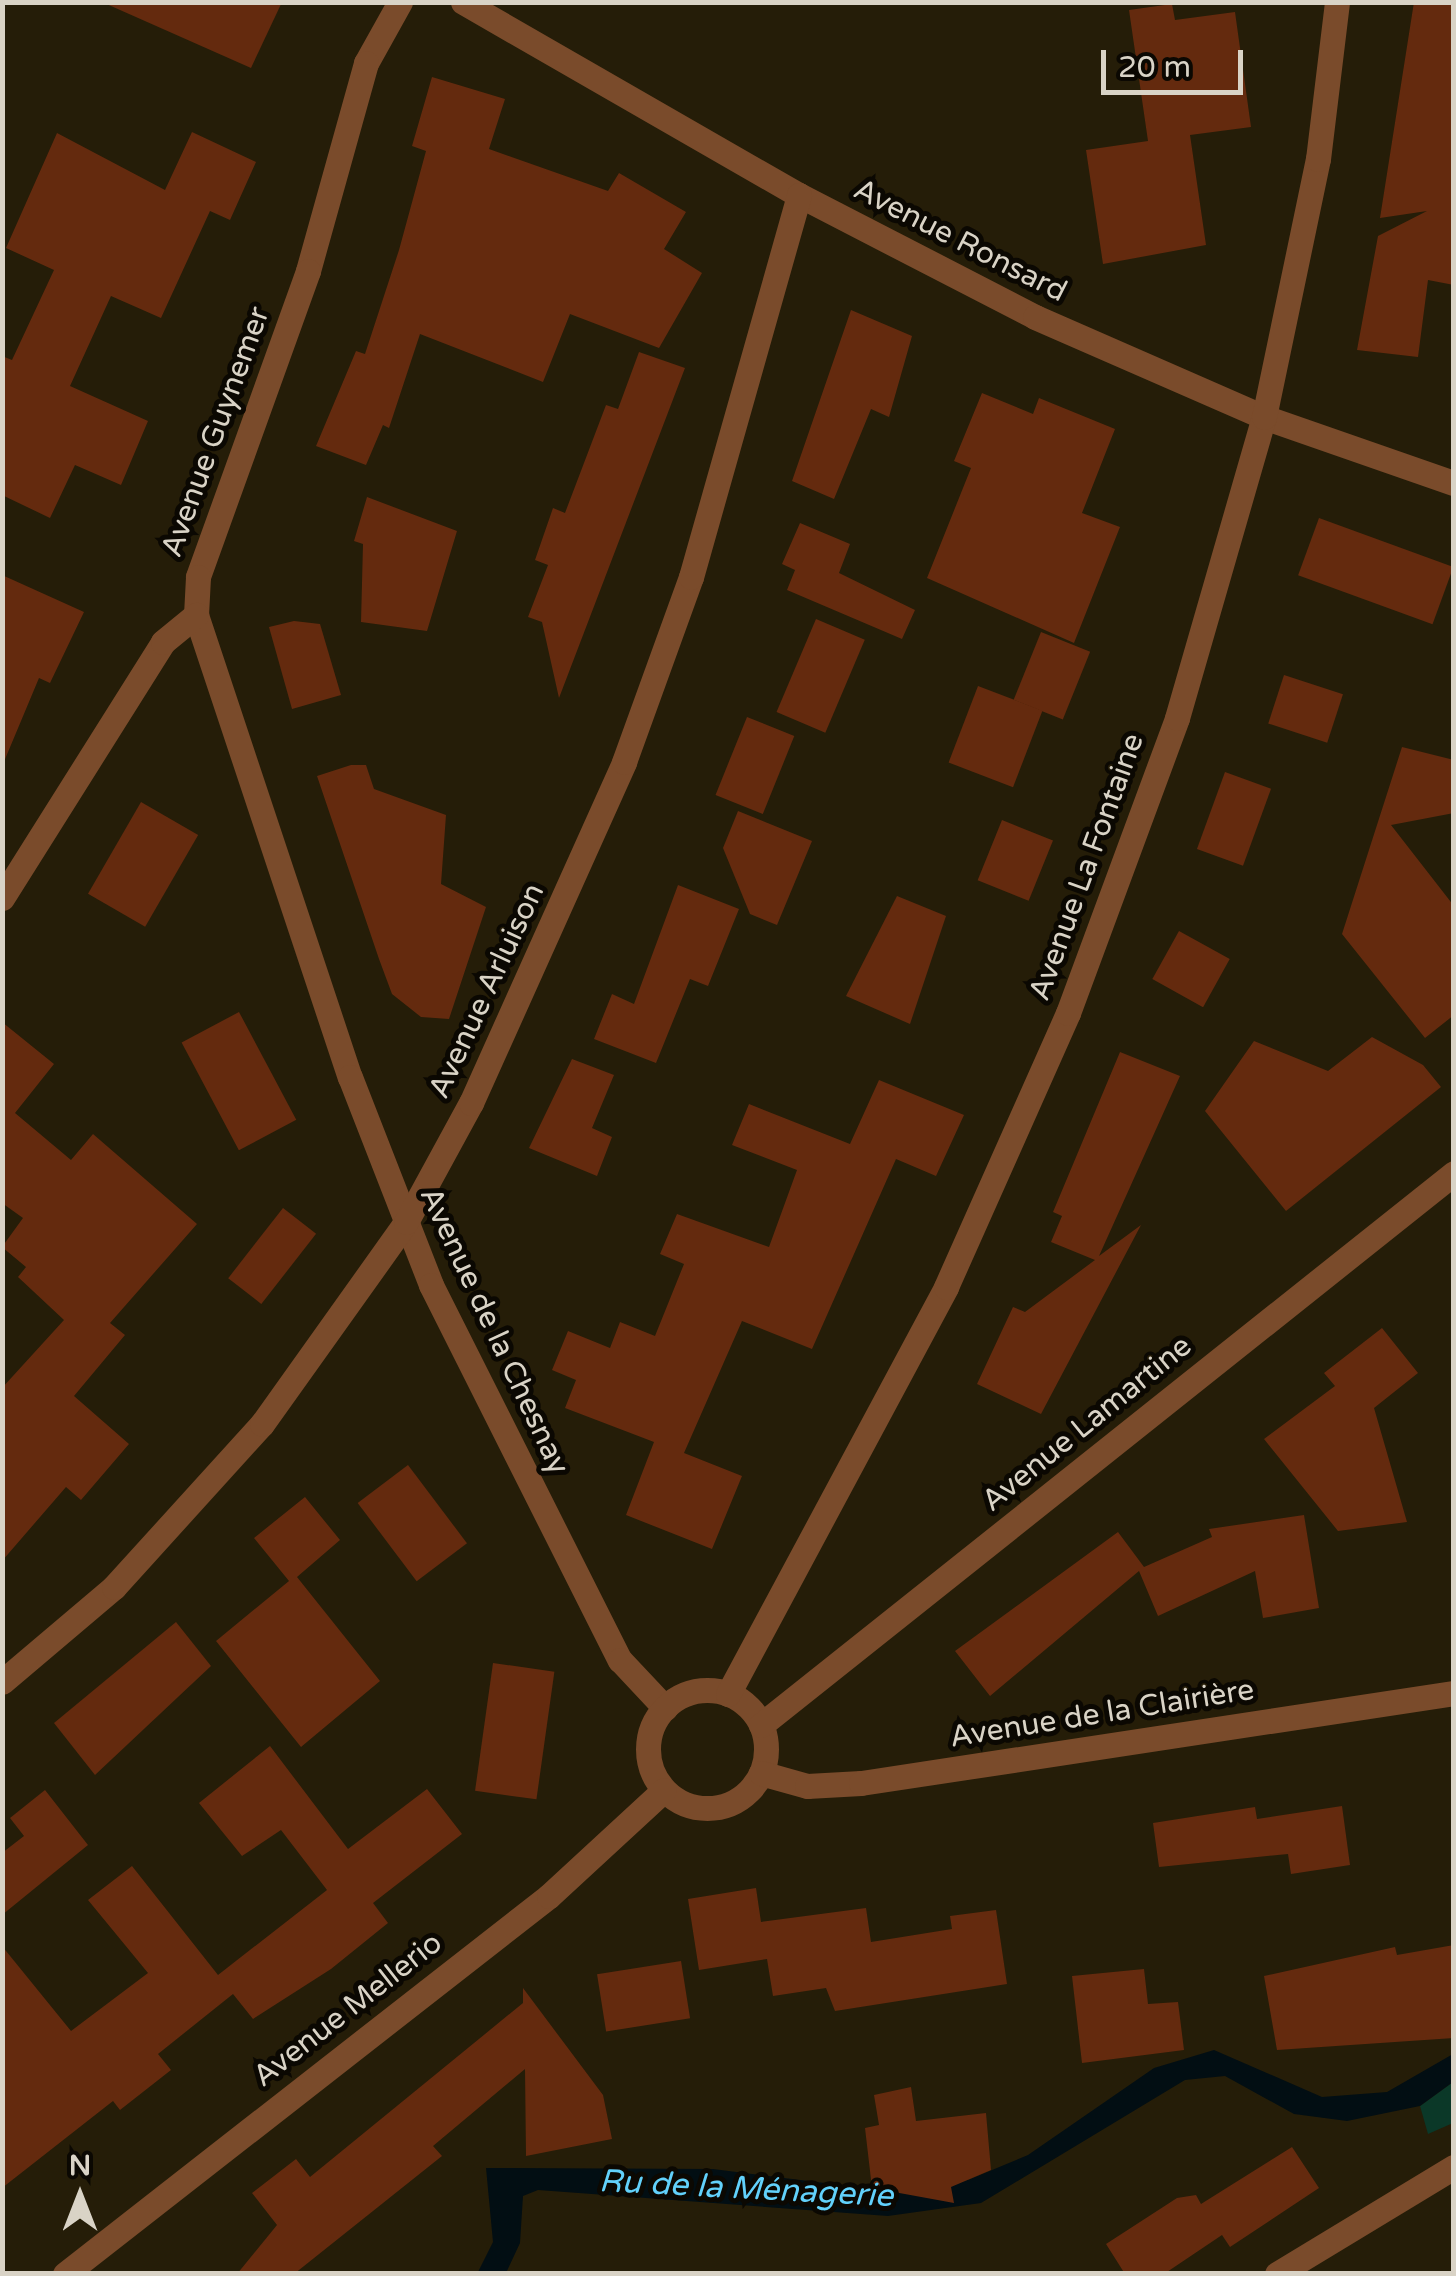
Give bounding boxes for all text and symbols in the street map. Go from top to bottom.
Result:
scale bar [1106,30,1248,92]
text: 20 m [1118,49,1191,86]
street label: Avenue Ronsard [847,172,1073,310]
street label: Avenue Guynemer [154,302,278,562]
street label: Avenue La Fontaine [1022,729,1152,1005]
street label: Avenue Arluison [421,878,553,1104]
street label: Avenue de la Chesnay [412,1182,576,1480]
street label: Avenue Lamartine [975,1328,1199,1520]
street label: Avenue de la Clairière [947,1672,1257,1756]
street label: Avenue Mellerio [246,1925,450,2095]
north arrow [30,2146,130,2246]
text: N [69,2149,91,2183]
water label: Ru de la Ménagerie [598,2162,894,2216]

